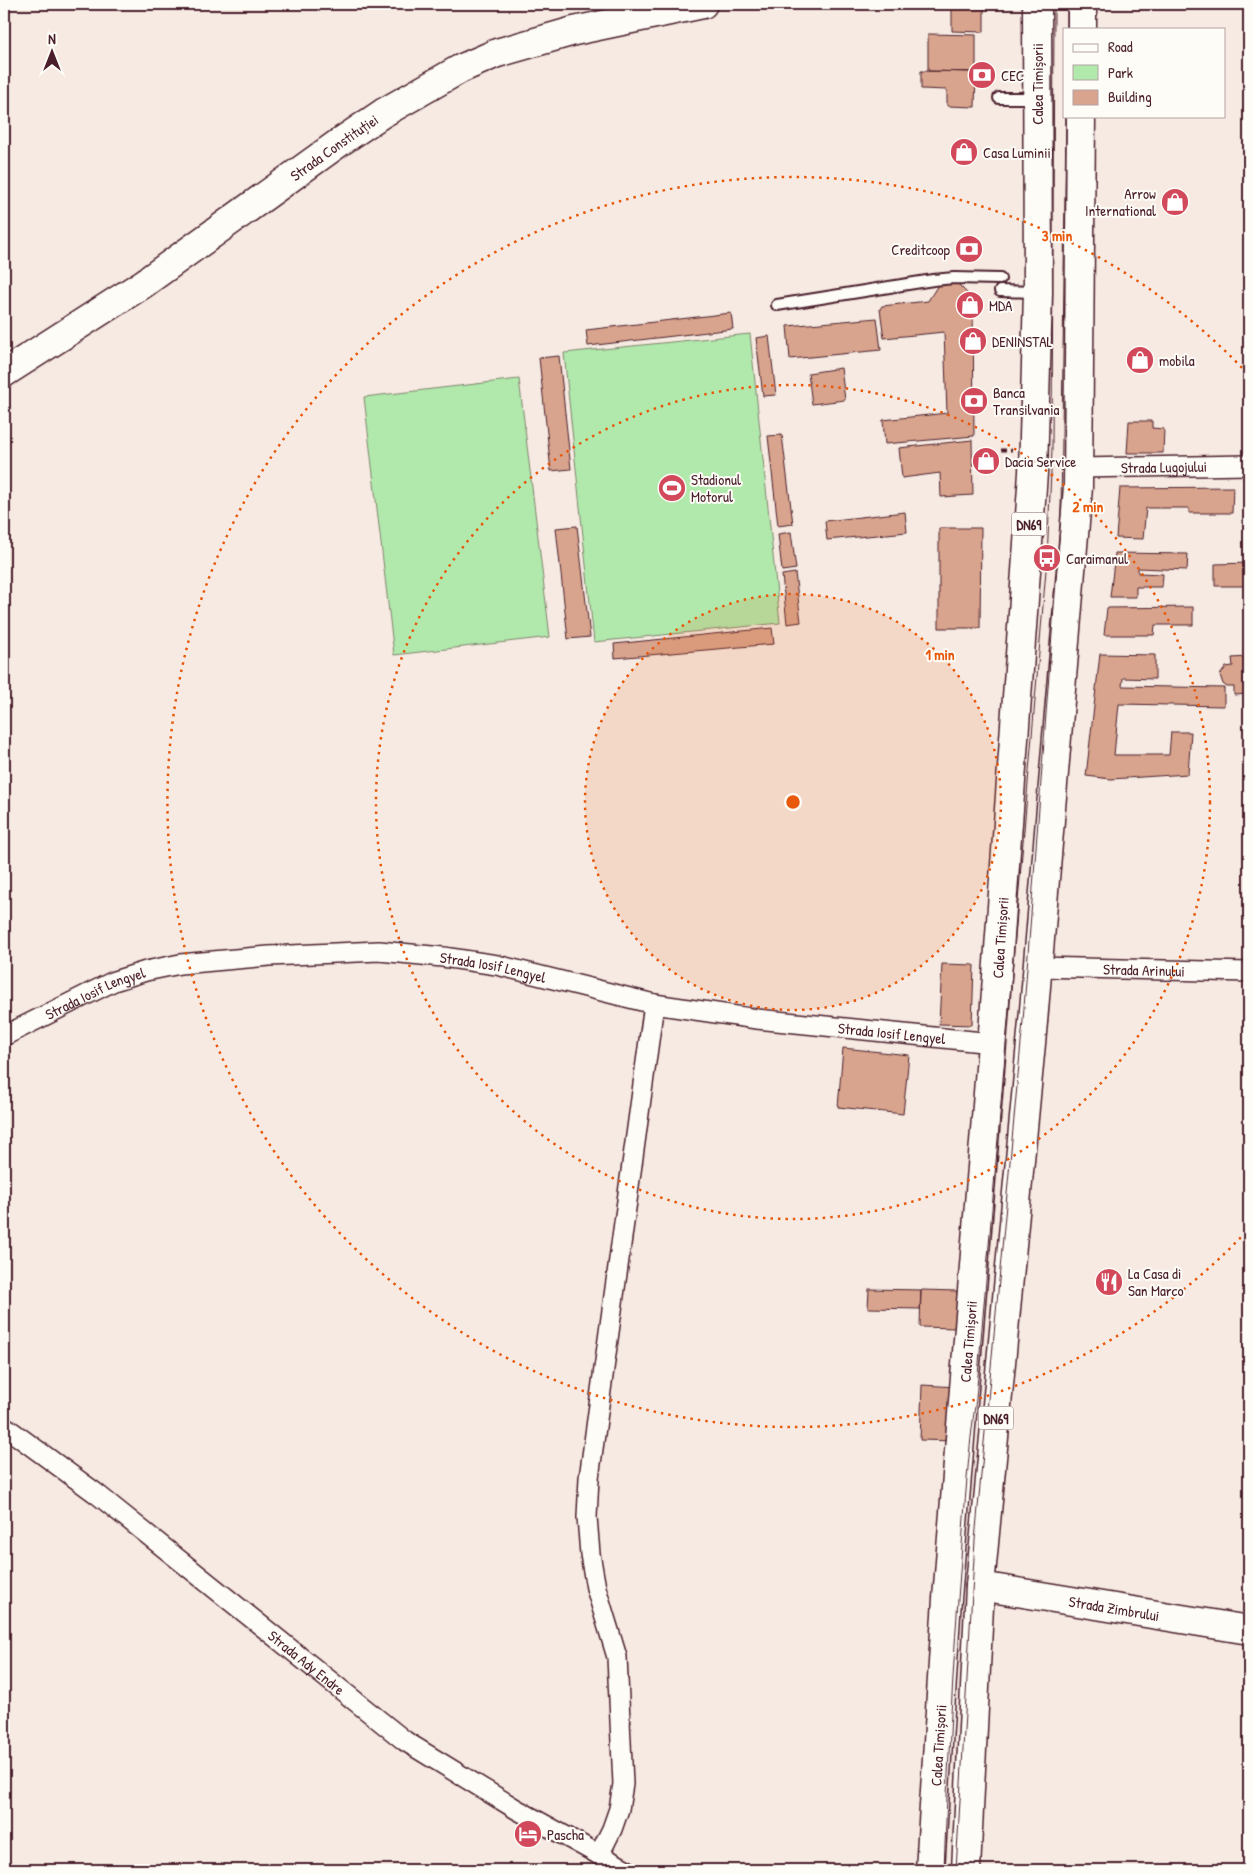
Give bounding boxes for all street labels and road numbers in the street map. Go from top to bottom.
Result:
street label: Calea Timișorii [1027,43,1048,125]
street label: Strada Constituției [286,109,382,185]
street label: Strada Lugojului [1121,455,1207,478]
road number: DN69 [1012,512,1046,536]
street label: Calea Timișorii [986,896,1013,979]
street label: Strada Iosif Lengyel [439,946,548,987]
street label: Strada Arinului [1103,958,1185,981]
street label: Strada Iosif Lengyel [41,961,148,1024]
street label: Strada Iosif Lengyel [837,1017,947,1049]
street label: Calea Timișorii [954,1300,982,1383]
road number: DN69 [978,1406,1014,1430]
street label: Strada Zimbrului [1067,1590,1161,1626]
street label: Strada Ady Endre [264,1625,350,1699]
street label: Calea Timișorii [925,1704,951,1787]

